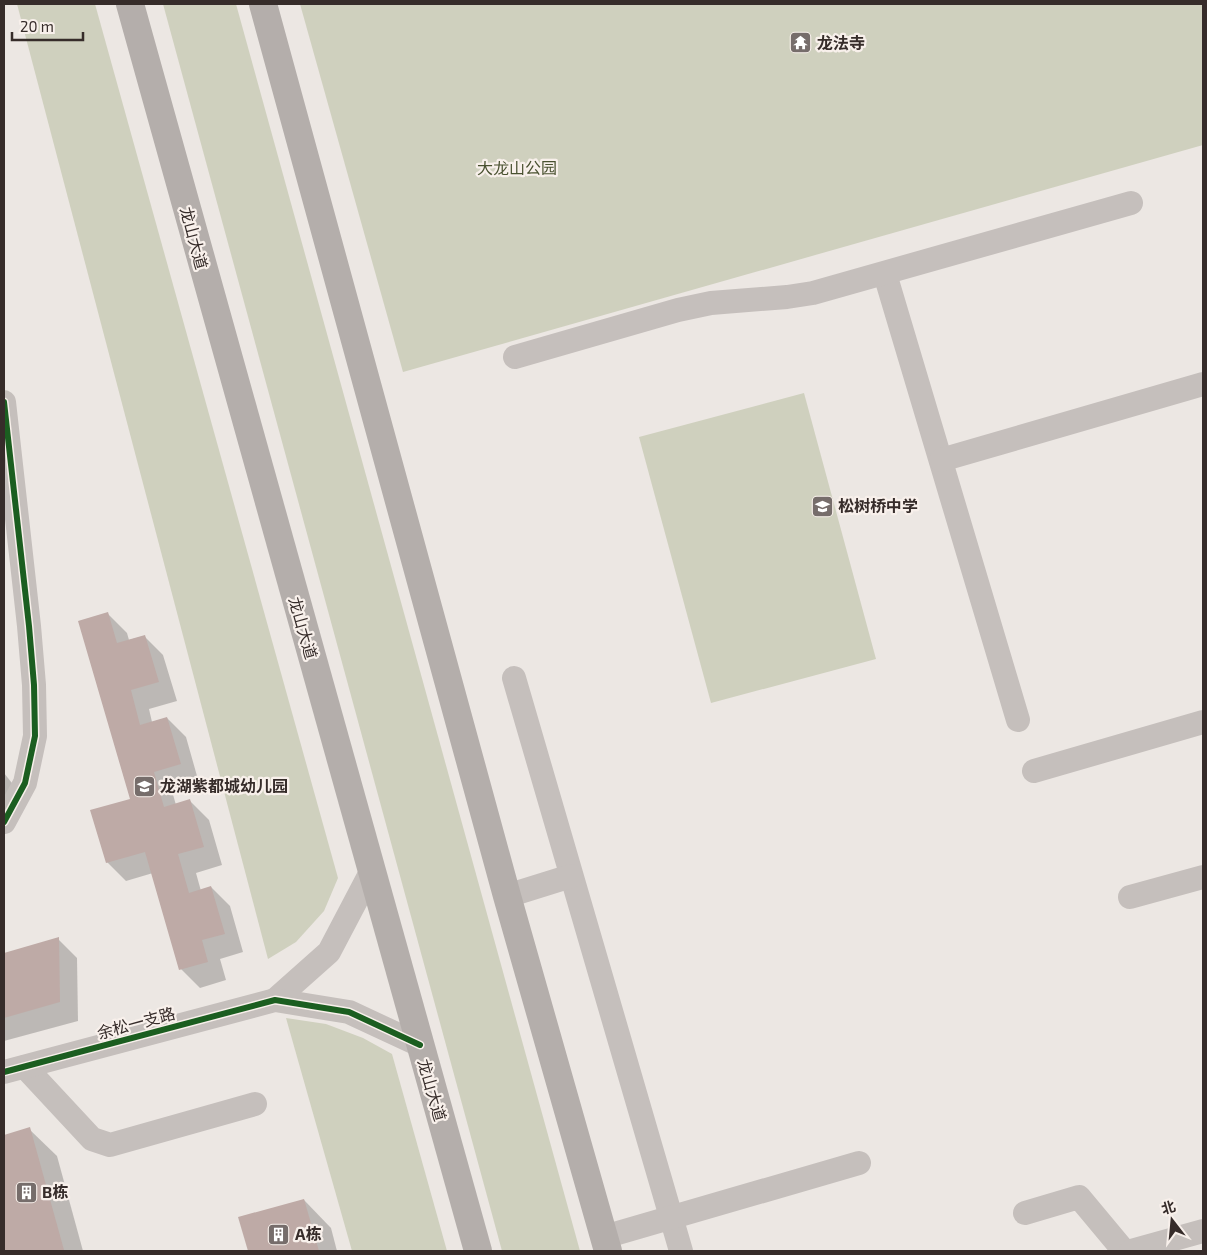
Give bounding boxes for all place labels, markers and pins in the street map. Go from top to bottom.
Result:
temple icon: 龙法寺 [789,31,813,55]
place label: 龙法寺 [817,33,865,52]
school or university icon: 松树桥中学 [810,494,834,518]
place label: 松树桥中学 [838,496,918,515]
school or university icon: 龙湖紫都城幼儿园 [132,774,156,798]
place label: 龙湖紫都城幼儿园 [160,776,288,795]
building icon: B栋 [14,1180,38,1204]
place label: B栋 [42,1182,68,1201]
building icon: A栋 [267,1222,291,1246]
place label: A栋 [295,1224,321,1243]

